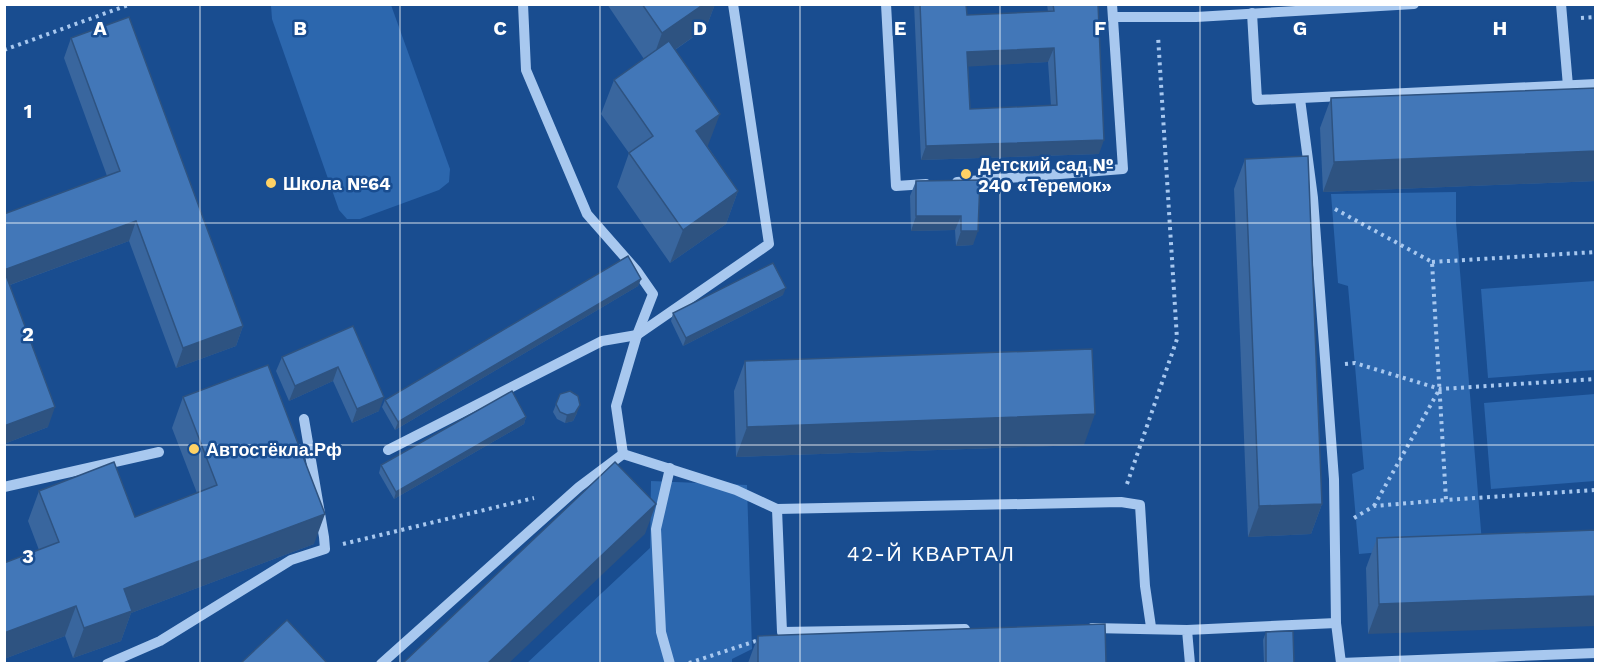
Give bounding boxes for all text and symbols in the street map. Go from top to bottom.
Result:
text: A [93,16,107,40]
text: B [293,16,307,40]
text: C [493,16,507,40]
text: D [693,16,707,40]
text: E [894,16,906,40]
text: F [1094,16,1106,40]
text: G [1293,16,1307,40]
text: H [1493,16,1507,40]
text: 1 [24,99,32,123]
place label: Детский сад № 240 «Теремок» [978,154,1114,196]
marker: Детский сад № 240 «Теремок» [959,167,973,181]
place label: Школа №64 [283,173,391,194]
marker: Школа №64 [264,176,278,190]
text: 2 [22,322,34,346]
place label: Автостёкла.Рф [206,439,342,460]
marker: Автостёкла.Рф [187,442,201,456]
district label: 42-Й КВАРТАЛ [847,541,1015,566]
text: 3 [22,544,34,568]

